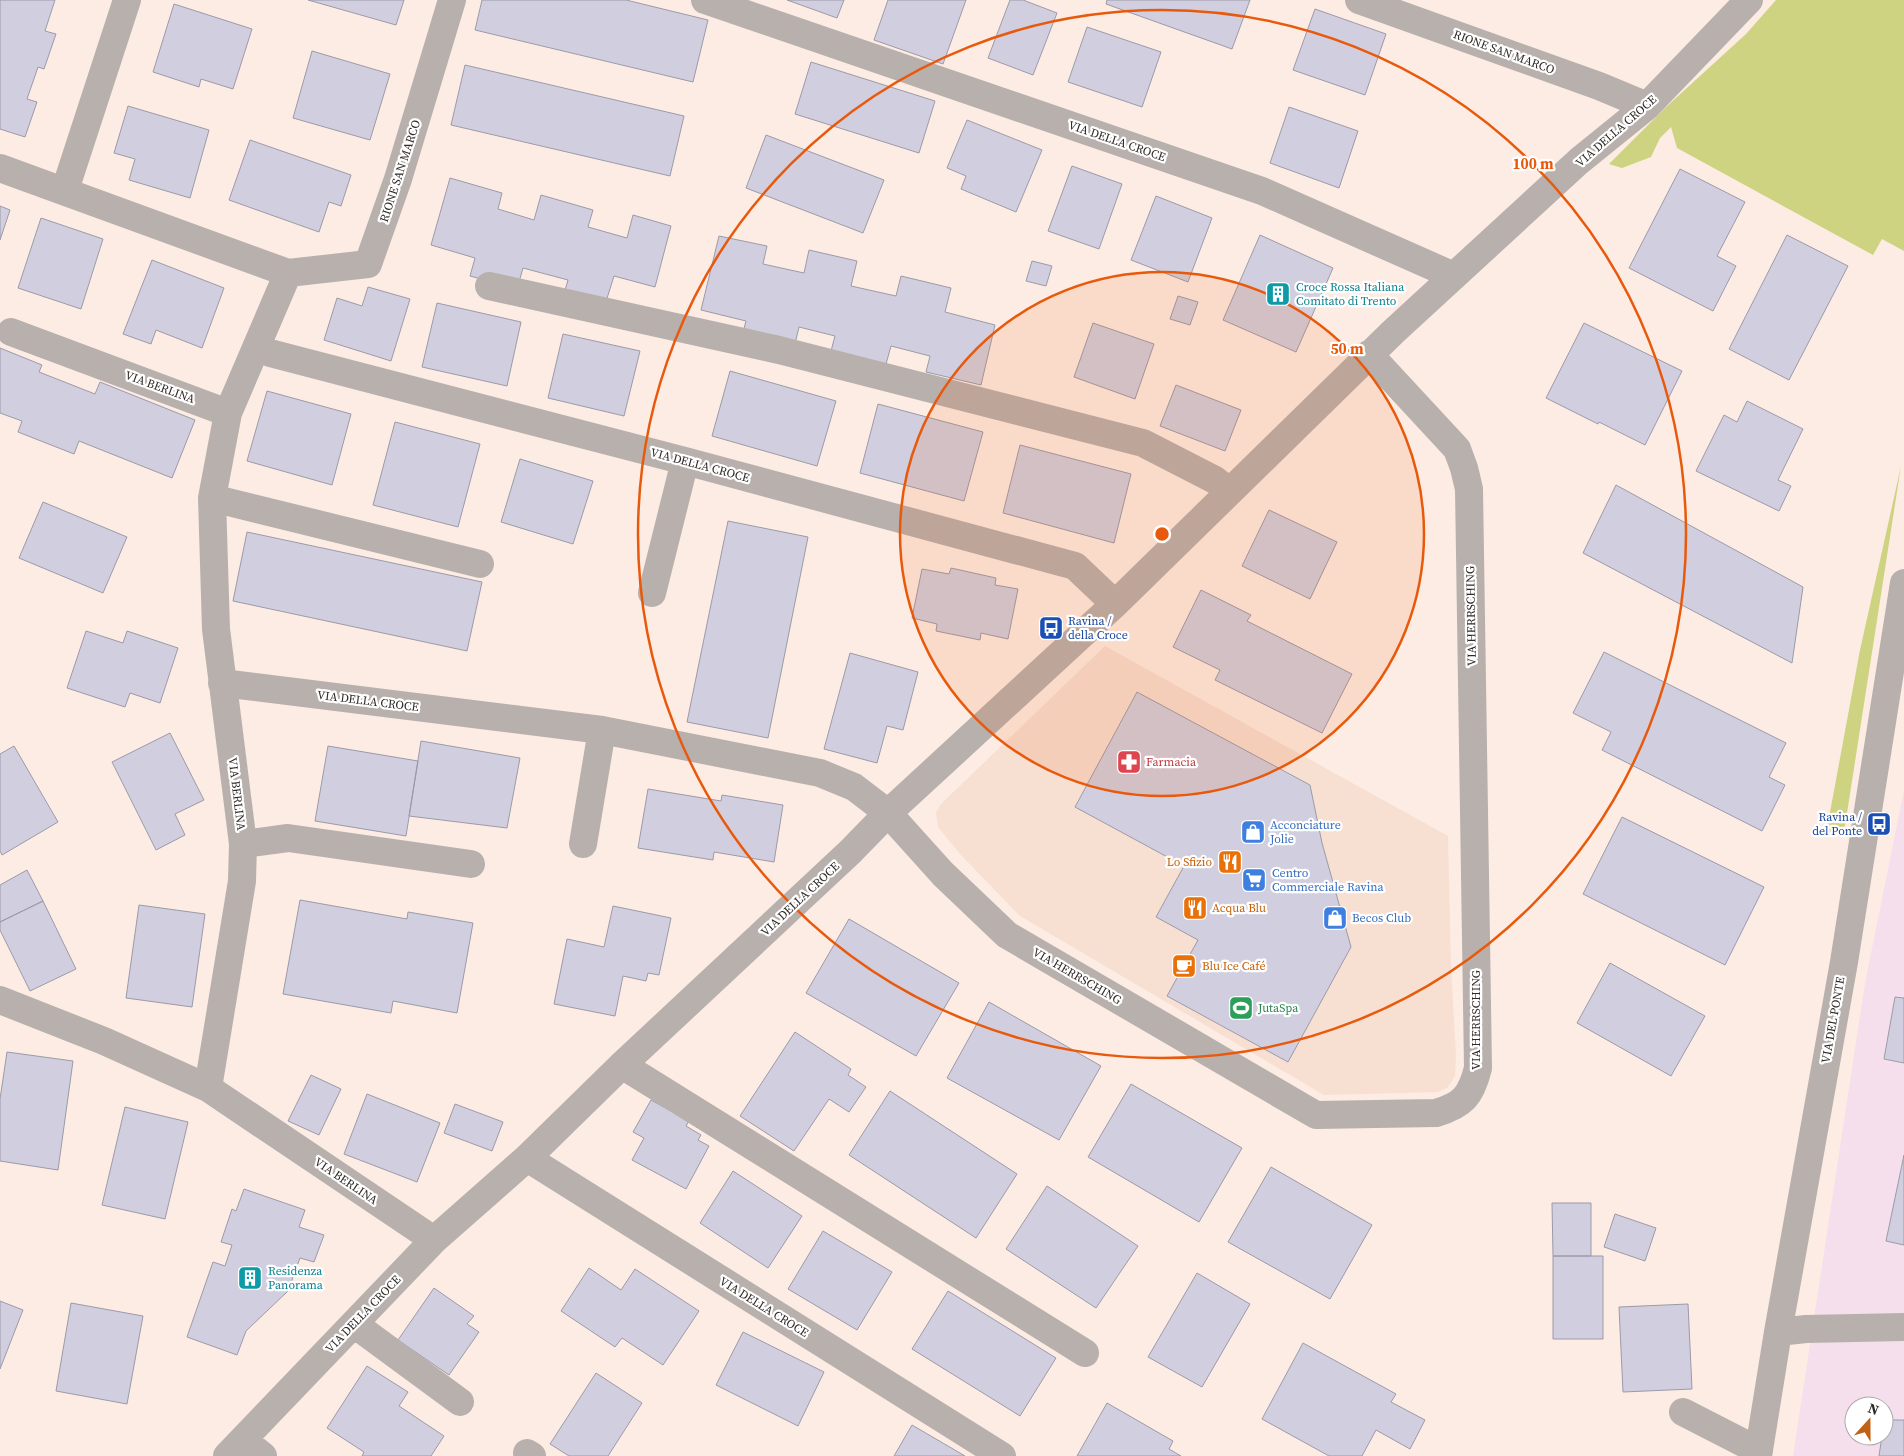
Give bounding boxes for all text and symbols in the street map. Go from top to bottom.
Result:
street label: RIONE SAN MARCO [1451,26,1557,78]
street label: VIA DELLA CROCE [1572,91,1660,171]
street label: VIA DELLA CROCE [1066,117,1168,165]
street label: RIONE SAN MARCO [376,118,424,224]
text: 100 m [1512,153,1554,174]
place label: Croce Rossa Italiana Comitato di Trento [1296,279,1405,309]
building icon: Croce Rossa Italiana Comitato di Trento [1265,281,1291,307]
text: 50 m [1330,338,1364,359]
street label: VIA BERLINA [123,367,197,407]
street label: VIA DELLA CROCE [649,444,751,486]
centre of rings [1153,525,1171,543]
street label: VIA HERRSCHING [1462,566,1480,666]
place label: Ravina / della Croce [1068,613,1128,643]
bus stop icon: Ravina / della Croce [1038,615,1064,641]
street label: VIA DELLA CROCE [316,687,420,715]
pharmacy icon: Farmacia [1116,749,1142,775]
place label: Farmacia [1146,754,1197,770]
street label: VIA BERLINA [225,757,249,831]
place label: Ravina / del Ponte [1812,809,1862,839]
bus stop icon: Ravina / del Ponte [1866,811,1892,837]
place label: Acconciature Jolie [1269,817,1341,847]
shop icon: Acconciature Jolie [1240,819,1266,845]
restaurant icon: Lo Sfizio [1217,849,1243,875]
place label: Lo Sfizio [1167,854,1212,870]
street label: VIA DELLA CROCE [757,858,843,940]
place label: Centro Commerciale Ravina [1272,865,1384,895]
supermarket icon: Centro Commerciale Ravina [1241,867,1267,893]
restaurant icon: Acqua Blu [1182,895,1208,921]
place label: Acqua Blu [1212,900,1266,916]
shop icon: Becos Club [1322,905,1348,931]
place label: Becos Club [1352,910,1411,926]
street label: VIA HERRSCHING [1030,944,1124,1008]
cafe icon: Blu Ice Café [1171,953,1197,979]
place label: Blu Ice Café [1202,958,1266,974]
street label: VIA HERRSCHING [1468,970,1484,1070]
street label: VIA DEL PONTE [1818,976,1848,1064]
sports icon: JutaSpa [1228,995,1254,1021]
place label: JutaSpa [1257,1000,1299,1016]
street label: VIA BERLINA [311,1154,381,1208]
place label: Residenza Panorama [268,1263,324,1293]
building icon: Residenza Panorama [237,1265,263,1291]
street label: VIA DELLA CROCE [322,1272,404,1356]
street label: VIA DELLA CROCE [716,1273,812,1341]
north arrow [1844,1396,1894,1446]
text: N [1865,1398,1882,1420]

